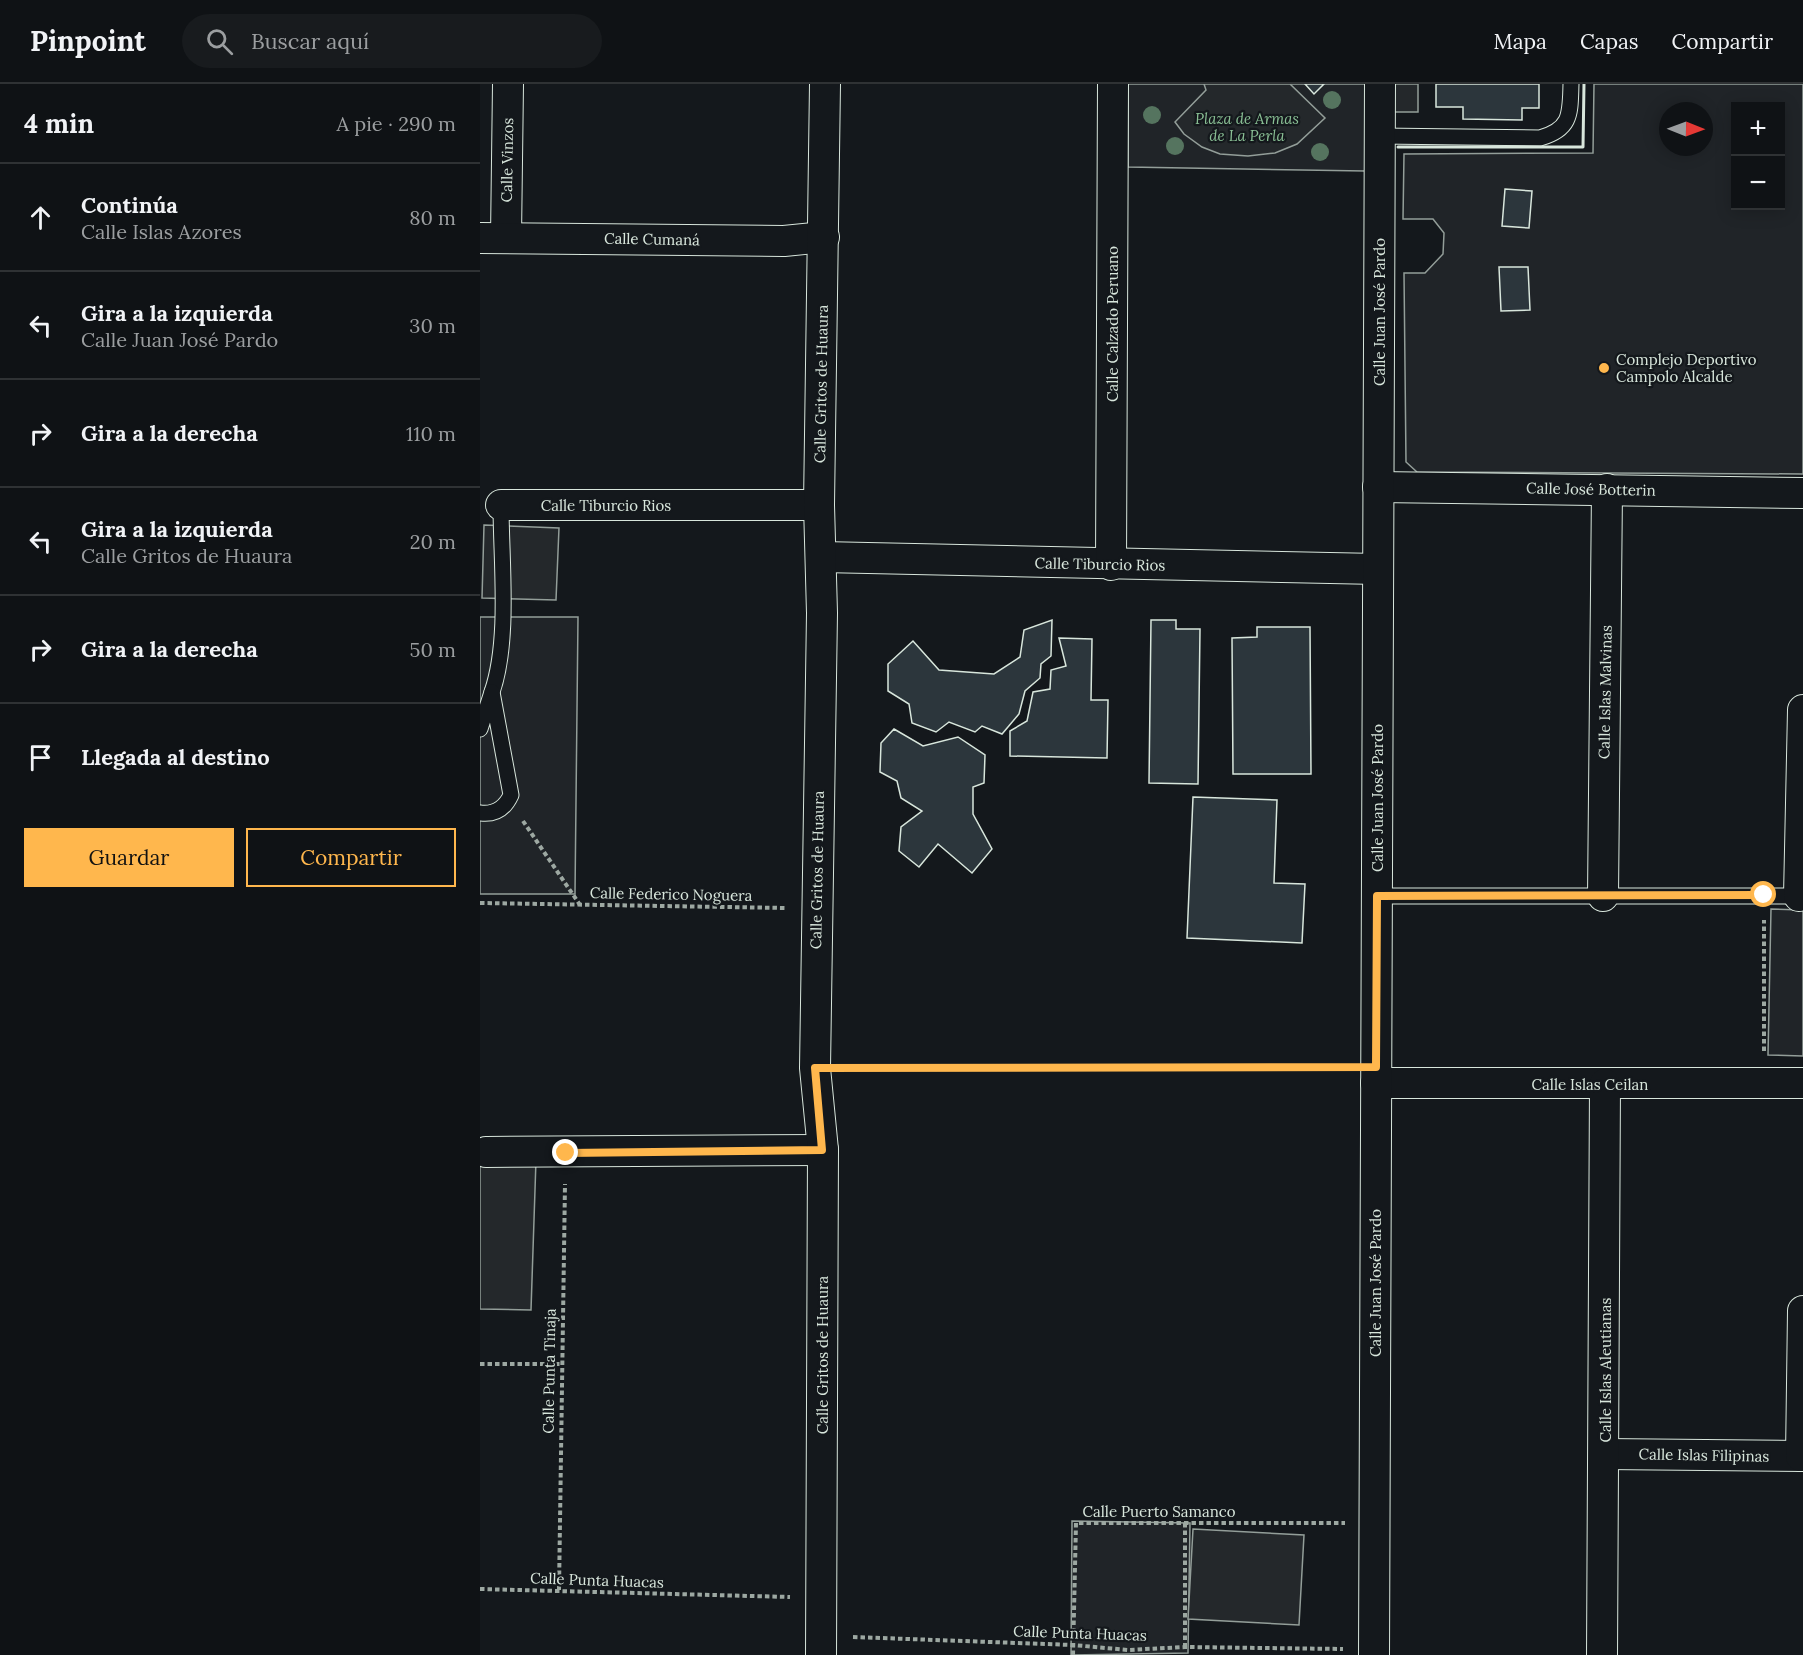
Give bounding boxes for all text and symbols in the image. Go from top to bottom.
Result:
search box [182,14,602,68]
text: Pinpoint [30,23,146,59]
icon: search [203,25,236,58]
text: Buscar aquí [251,27,369,55]
text: Mapa [1493,28,1547,55]
text: Capas [1580,28,1639,55]
text: Compartir [1672,28,1773,55]
north arrow [1659,102,1713,156]
map controls [1731,102,1785,210]
button: + [1731,102,1785,156]
text: 4 min [24,107,94,140]
park label: Plaza de Armas de La Perla [1195,109,1299,145]
text: A pie · 290 m [336,111,456,136]
street label: Calle Vinzos [497,117,517,202]
button: − [1731,156,1785,210]
text: Continúa [81,191,178,219]
icon: ahead [24,201,57,234]
text: 80 m [409,205,456,230]
text: Calle Islas Azores [81,219,242,244]
street label: Calle Cumaná [604,229,700,249]
street label: Calle Juan José Pardo [1370,238,1389,386]
street label: Calle Calzado Peruano [1103,246,1122,402]
text: Gira a la izquierda [81,299,273,327]
street label: Calle Gritos de Huaura [810,304,832,463]
icon: left [24,309,57,342]
text: 30 m [409,313,456,338]
text: Calle Juan José Pardo [81,327,278,352]
place label: Complejo Deportivo Campolo Alcalde [1616,350,1757,386]
marker: Complejo Deportivo Campolo Alcalde [1597,361,1611,375]
icon: right [24,417,57,450]
text: Gira a la derecha [81,419,258,447]
text: 110 m [406,421,456,446]
street label: Calle José Botterin [1526,478,1656,500]
street label: Calle Tiburcio Rios [541,496,671,515]
text: Gira a la izquierda [81,515,273,543]
icon: left [24,525,57,558]
text: 20 m [410,529,456,554]
text: Calle Gritos de Huaura [81,543,292,568]
street label: Calle Tiburcio Rios [1035,553,1166,575]
street label: Calle Islas Malvinas [1594,625,1616,759]
icon: right [24,633,57,666]
text: Gira a la derecha [81,635,258,663]
text: 50 m [410,637,456,662]
street label: Calle Juan José Pardo [1368,724,1387,872]
icon: arrive [24,741,57,774]
text: Llegada al destino [81,743,270,771]
street label: Calle Gritos de Huaura [806,790,828,949]
button: Guardar [24,828,234,887]
button: Compartir [246,828,456,887]
route start [1750,881,1776,907]
street label: Calle Federico Noguera [590,883,753,905]
street label: Calle Islas Ceilan [1532,1075,1648,1094]
route end [552,1139,578,1165]
street label: Calle Juan José Pardo [1366,1209,1385,1357]
street label: Calle Gritos de Huaura [813,1276,832,1434]
street label: Calle Islas Aleutianas [1596,1297,1615,1443]
street label: Calle Punta Tinaja [538,1308,560,1434]
street label: Calle Islas Filipinas [1639,1444,1770,1466]
street label: Calle Puerto Samanco [1083,1502,1236,1521]
street label: Calle Punta Huacas [530,1568,664,1592]
street label: Calle Punta Huacas [1013,1621,1147,1645]

